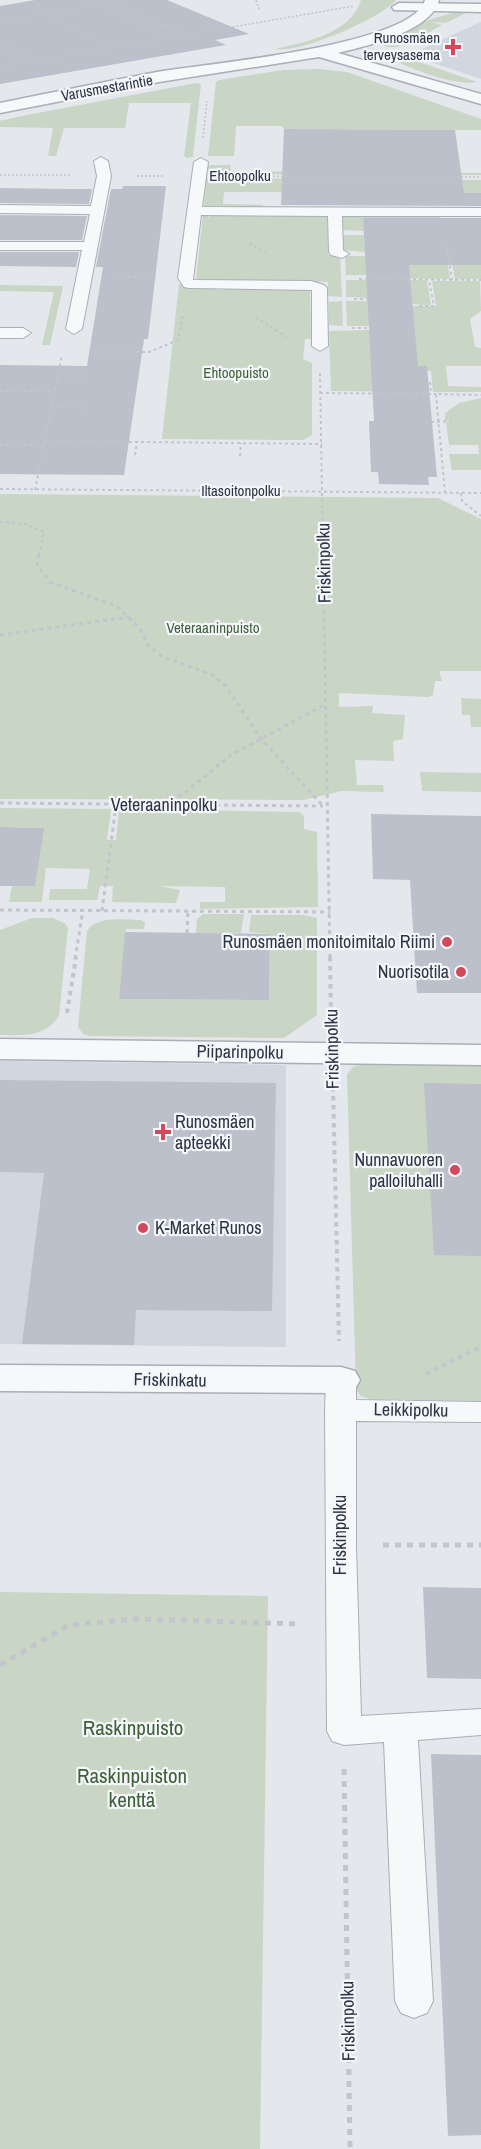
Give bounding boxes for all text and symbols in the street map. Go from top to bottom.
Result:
place label: Runosmäen terveysasema [363,27,440,65]
marker: Runosmäen terveysasema [444,38,462,56]
street label: Varusmestarintie [59,69,155,106]
street label: Ehtoopolku [209,165,271,186]
park label: Ehtoopuisto [203,362,269,383]
street label: Iltasoitonpolku [201,480,281,501]
street label: Friskinpolku [310,523,337,603]
park label: Veteraaninpuisto [166,617,260,638]
street label: Veteraaninpolku [111,792,217,817]
place label: Runosmäen monitoimitalo Riimi [223,929,435,954]
marker: Runosmäen monitoimitalo Riimi [440,935,454,949]
place label: Nuorisotila [378,959,449,984]
marker: Nuorisotila [454,965,468,979]
street label: Friskinpolku [318,1009,345,1089]
street label: Piiparinpolku [196,1038,284,1065]
place label: Runosmäen apteekki [175,1109,255,1155]
marker: Runosmäen apteekki [156,1125,170,1139]
place label: Nunnavuoren palloiluhalli [354,1147,443,1193]
marker: Nunnavuoren palloiluhalli [448,1163,462,1177]
place label: K-Market Runos [155,1215,262,1240]
marker: K-Market Runos [136,1221,150,1235]
street label: Friskinkatu [133,1366,207,1393]
street label: Leikkipolku [373,1396,449,1423]
street label: Friskinpolku [327,1495,352,1575]
park label: Raskinpuisto [83,1713,183,1742]
park label: Raskinpuiston kenttä [77,1761,187,1814]
street label: Friskinpolku [334,1981,361,2061]

